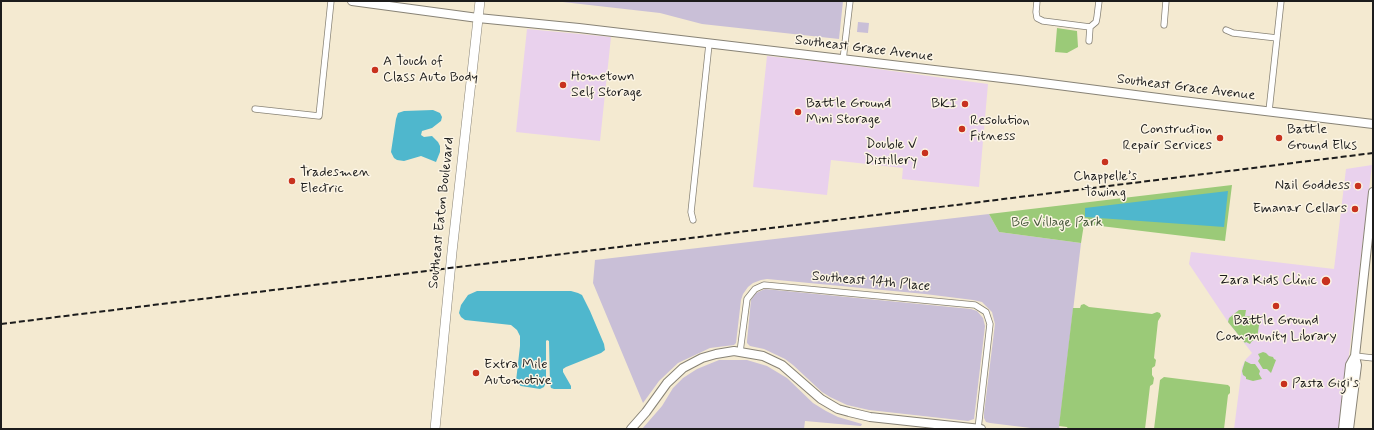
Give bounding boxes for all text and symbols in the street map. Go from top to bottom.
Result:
street label: Southeast Grace Avenue [794,32,934,66]
place label: A Touch of Class Auto Body [383,54,478,86]
marker: A Touch of Class Auto Body [370,65,380,75]
place label: Hometown Self Storage [571,69,642,102]
street label: Southeast Grace Avenue [1116,71,1256,105]
marker: Hometown Self Storage [558,80,568,90]
place label: Battle Ground Mini Storage [806,96,891,128]
place label: BKI [931,96,957,112]
marker: BKI [960,99,970,109]
marker: Battle Ground Mini Storage [793,107,803,117]
place label: Resolution Fitness [970,113,1030,146]
place label: Construction Repair Services [1123,122,1212,154]
place label: Battle Ground Elks [1287,122,1357,154]
marker: Resolution Fitness [957,124,967,134]
marker: Construction Repair Services [1215,133,1225,143]
marker: Battle Ground Elks [1274,133,1284,143]
street label: Southeast Eaton Boulevard [426,136,458,290]
place label: Double V Distillery [864,137,917,170]
marker: Double V Distillery [920,148,930,158]
marker: Chappelle’s Towing [1100,157,1110,167]
place label: Tradesmen Electric [300,165,370,198]
place label: Chappelle’s Towing [1073,169,1137,202]
marker: Tradesmen Electric [287,176,297,186]
place label: Nail Goddess [1275,178,1350,194]
marker: Nail Goddess [1353,181,1363,191]
place label: Emanar Cellars [1253,201,1347,217]
marker: Emanar Cellars [1350,204,1360,214]
park label: BG Village Park [1011,215,1103,231]
street label: Southeast 14th Place [811,268,931,296]
place label: Zara Kids Clinic [1219,273,1317,289]
marker: Zara Kids Clinic [1320,275,1332,287]
marker: Battle Ground Community Library [1271,301,1281,311]
place label: Battle Ground Community Library [1215,313,1337,346]
place label: Extra Mile Automotive [484,357,551,390]
marker: Extra Mile Automotive [471,368,481,378]
place label: Pasta Gigi's [1292,376,1359,392]
marker: Pasta Gigi's [1279,379,1289,389]

